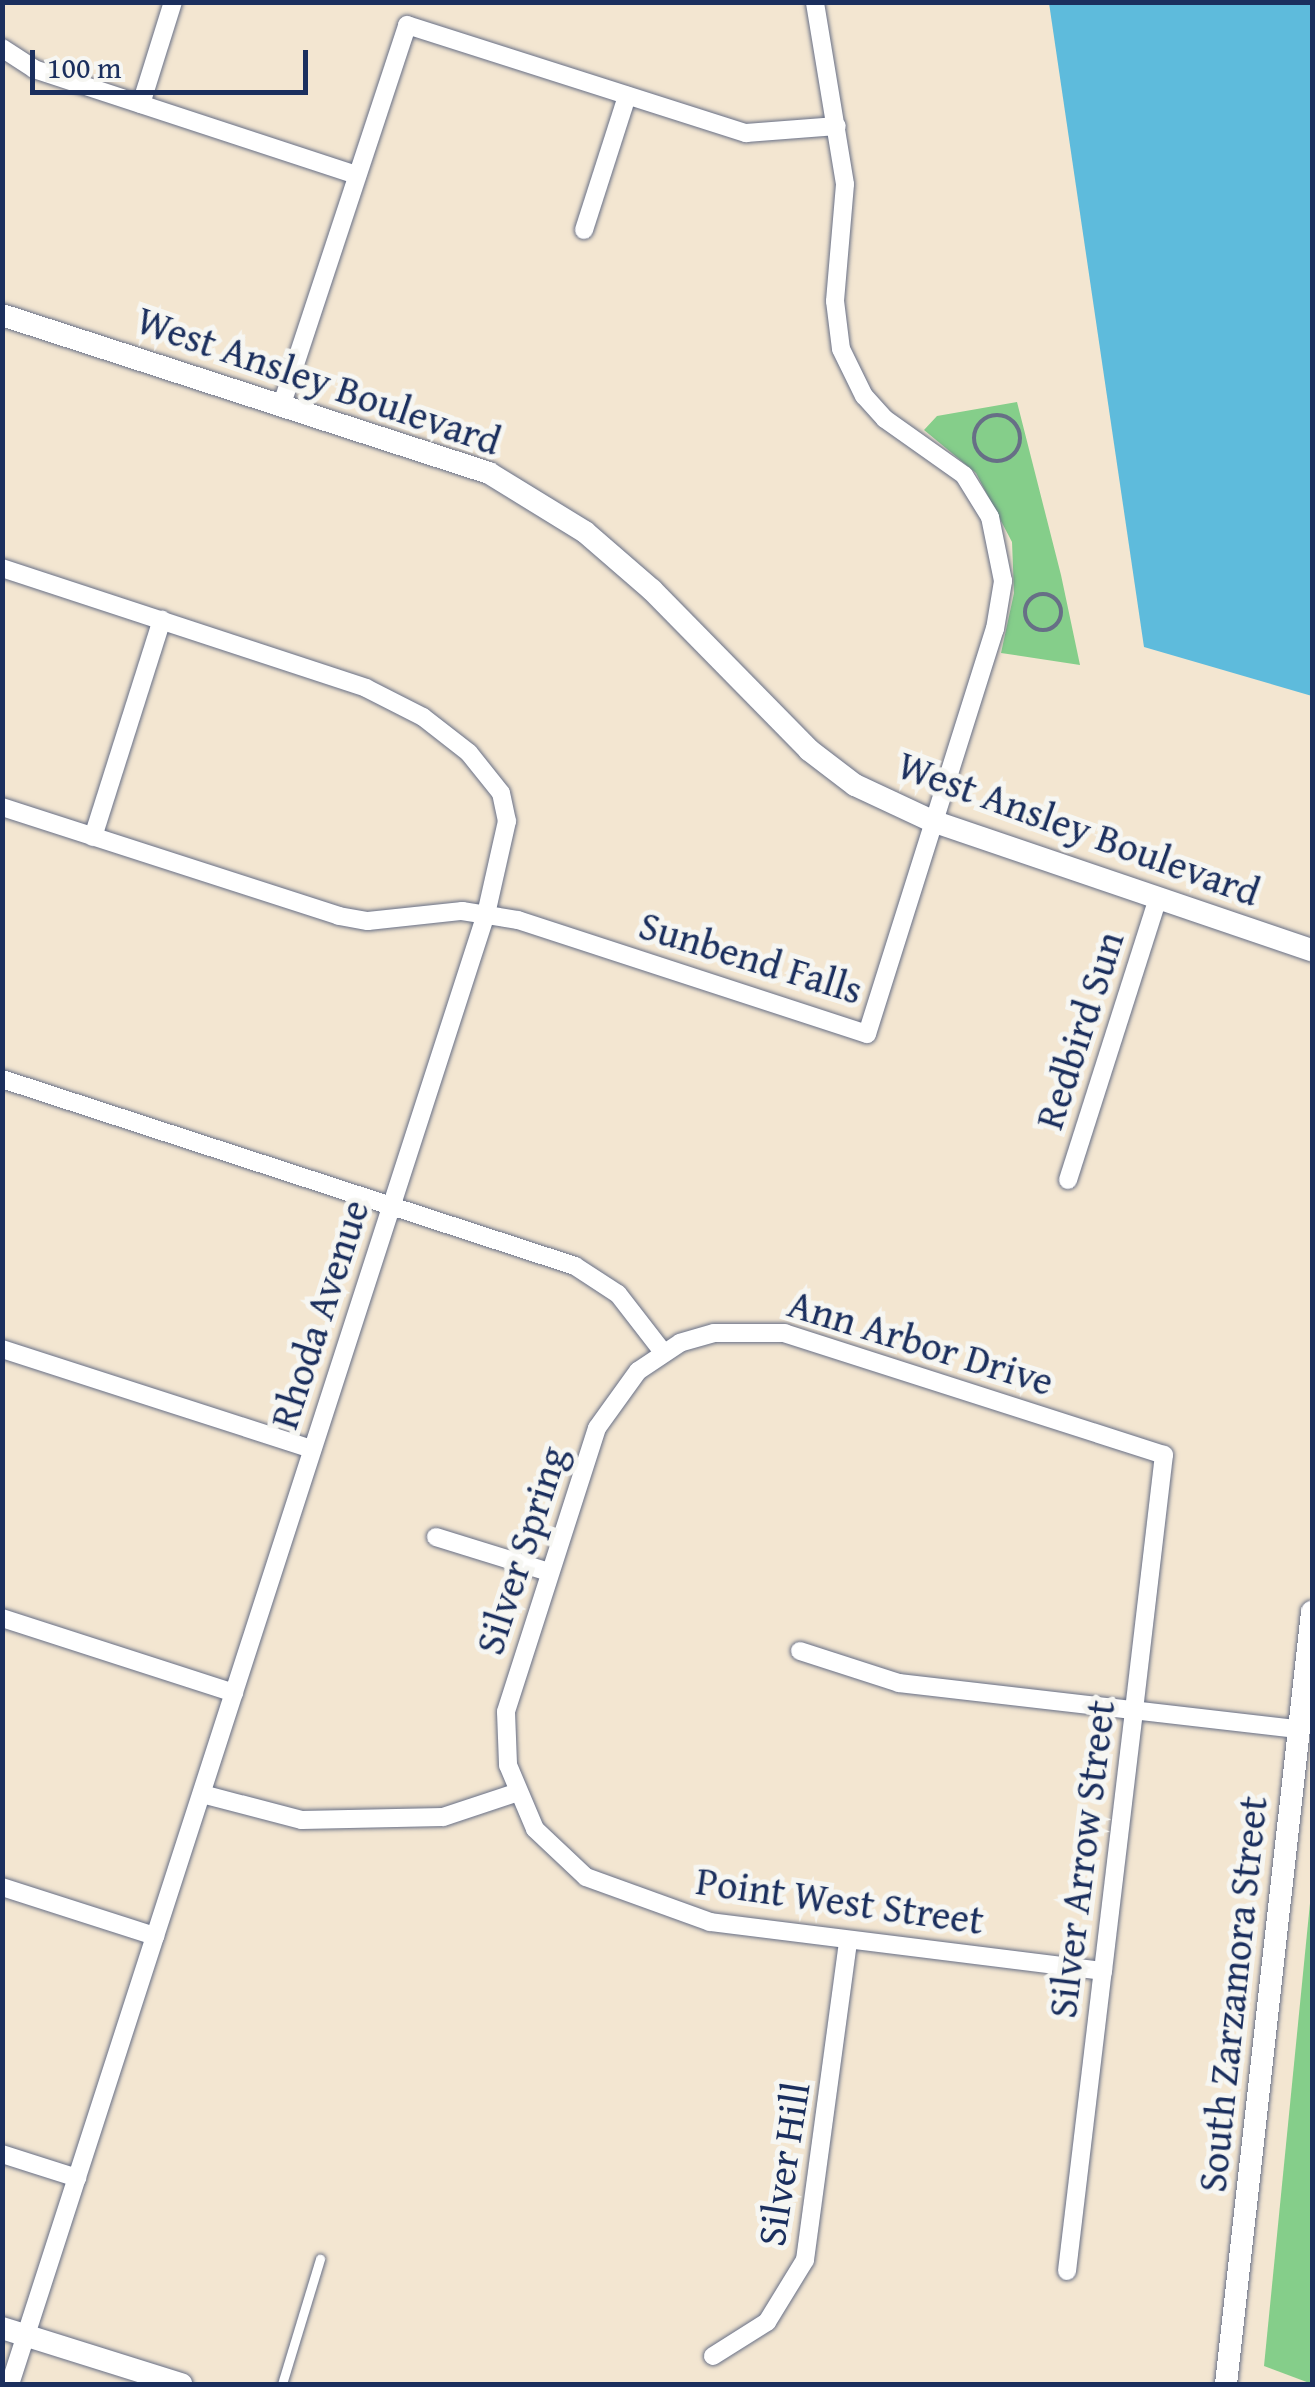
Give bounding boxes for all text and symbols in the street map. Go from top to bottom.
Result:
scale bar [35,30,312,92]
text: 100 m [47,45,121,89]
street label: West Ansley Boulevard [131,295,507,465]
street label: West Ansley Boulevard [892,740,1266,916]
street label: Sunbend Falls [634,900,868,1014]
street label: Redbird Sun [1025,925,1133,1135]
street label: Rhoda Avenue [259,1193,379,1435]
street label: Ann Arbor Drive [783,1279,1059,1405]
street label: Silver Spring [465,1440,577,1660]
street label: Silver Arrow Street [1038,1697,1124,2021]
street label: South Zarzamora Street [1187,1794,1277,2194]
street label: Point West Street [693,1856,987,1944]
street label: Silver Hill [746,2079,820,2249]

